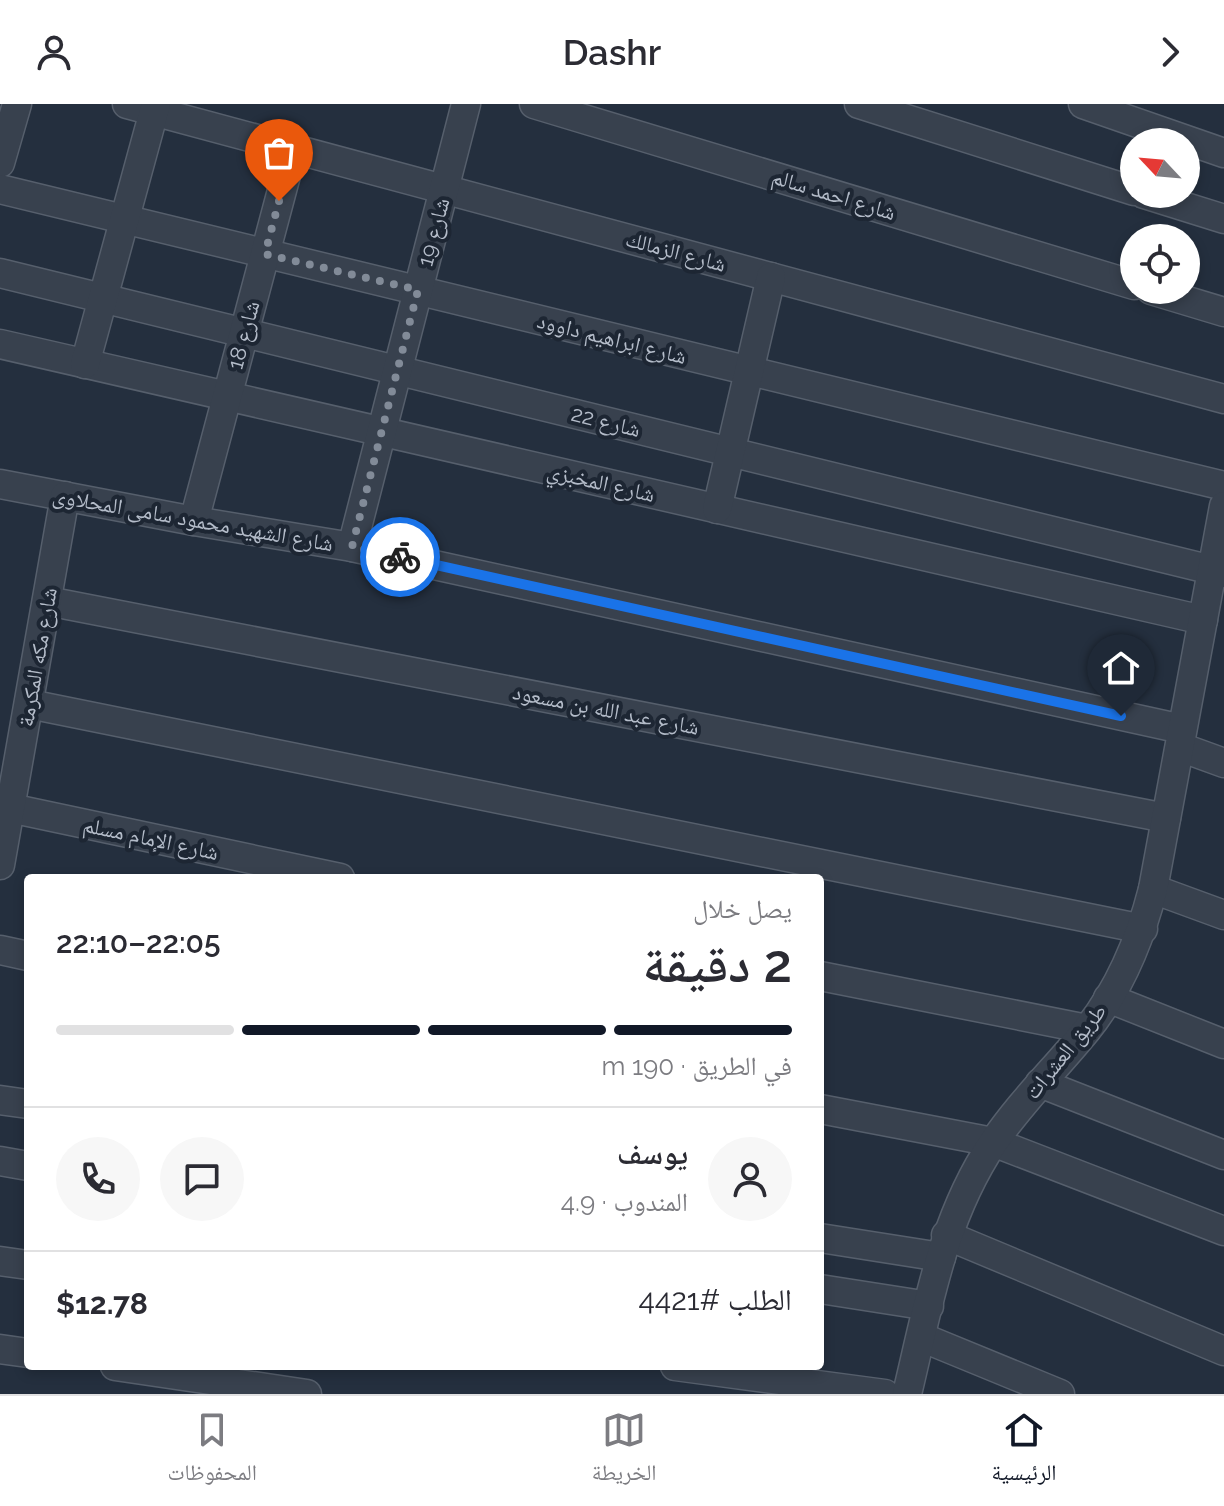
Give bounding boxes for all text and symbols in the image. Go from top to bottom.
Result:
icon: person [32,30,76,74]
icon: forward [1148,30,1192,74]
text: Dashr [563,31,661,73]
pin [245,119,313,201]
north arrow [1120,128,1200,208]
map controls [1120,128,1200,304]
icon: bag [257,131,301,175]
street label: شارع احمد سالم [768,163,899,227]
street label: شارع 19 [411,195,456,269]
button: locate [1120,224,1200,304]
street label: شارع الزمالك [623,225,729,278]
street label: شارع 18 [221,298,266,372]
street label: شارع ابراهيم داوود [534,307,689,371]
street label: شارع 22 [568,400,643,443]
street label: شارع المخبزي [543,457,658,512]
street label: شارع الشهيد محمود سامى المحلاوى [50,481,335,558]
courier [360,517,440,597]
icon: bike [378,535,422,579]
street label: شارع مكه المكرمة [12,585,63,729]
pin [1087,634,1155,716]
icon: home [1099,646,1143,690]
street label: شارع عبد الله بن مسعود [510,678,701,741]
street label: شارع الإمام مسلم [81,811,221,867]
text: يصل خلال [693,894,792,924]
text: 22:05–22:10 [56,925,221,960]
text: 2 دقيقة [643,933,792,994]
street label: طريق العشرات [1019,998,1112,1105]
text: في الطريق · 190 m [601,1051,792,1081]
text: يوسف [617,1136,688,1171]
button: phone [56,1137,140,1221]
button: chat [160,1137,244,1221]
button: person [708,1137,792,1221]
text: المندوب · 4.9 [561,1187,688,1217]
text: الطلب #4421 [638,1282,792,1317]
text: $12.78 [56,1286,148,1321]
tab: المحفوظات [167,1408,257,1494]
tab: الخريطة [592,1408,657,1494]
tab: الرئيسية [991,1408,1057,1494]

